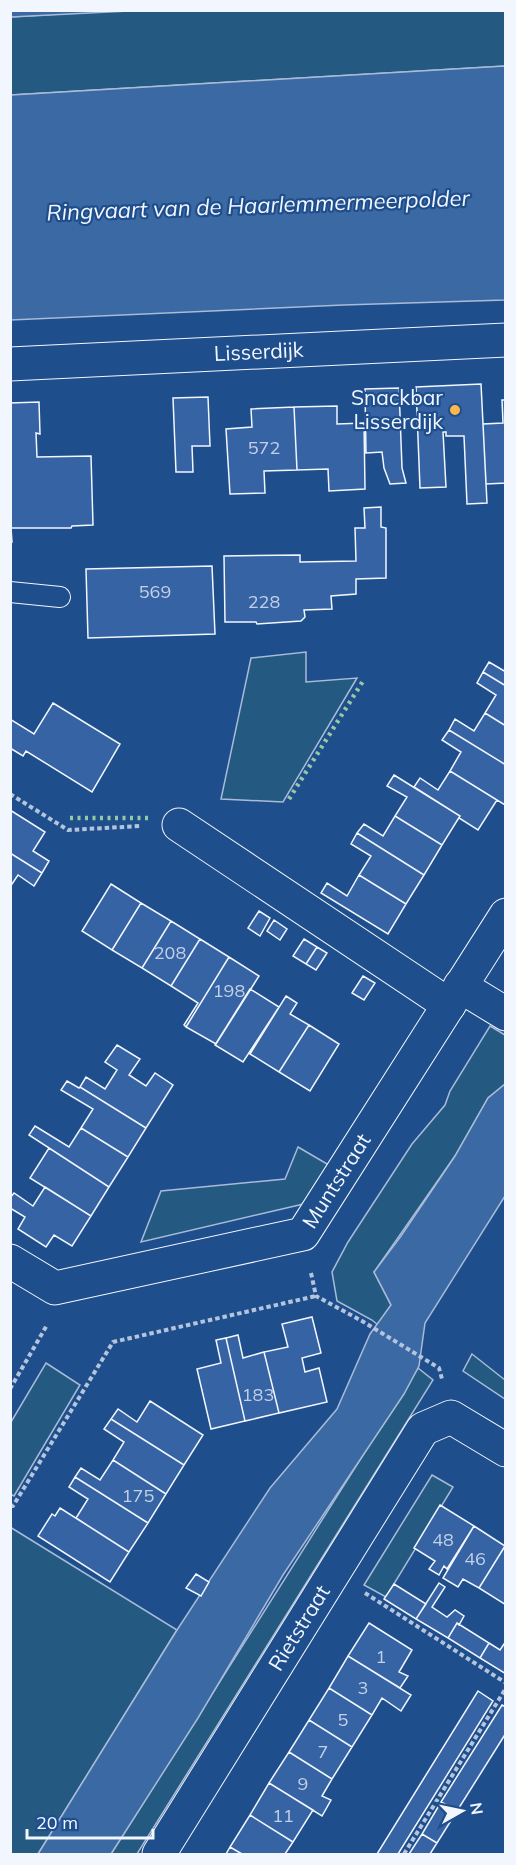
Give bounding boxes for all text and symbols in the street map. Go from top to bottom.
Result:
water label: Ringvaart van de Haarlemmermeerpolder [46,184,471,226]
street label: Lisserdijk [213,336,304,366]
place label: Snackbar Lisserdijk [351,384,443,434]
marker: Snackbar Lisserdijk [448,403,462,417]
house number: 572 [248,436,280,459]
house number: 569 [139,580,171,603]
house number: 228 [248,590,280,613]
house number: 208 [154,941,186,964]
house number: 198 [213,979,245,1002]
street label: Muntstraat [296,1128,376,1233]
house number: 183 [242,1383,274,1406]
house number: 175 [122,1484,154,1507]
house number: 48 [432,1528,454,1551]
house number: 46 [464,1547,486,1570]
street label: Rietstraat [262,1580,335,1675]
house number: 1 [376,1645,386,1668]
house number: 3 [358,1676,368,1699]
house number: 5 [338,1708,349,1731]
house number: 7 [318,1740,328,1763]
house number: 9 [298,1772,308,1795]
north arrow [432,1781,492,1841]
text: N [466,1801,488,1816]
scale bar [27,1802,153,1840]
house number: 11 [272,1804,294,1827]
text: 20 m [36,1811,78,1834]

